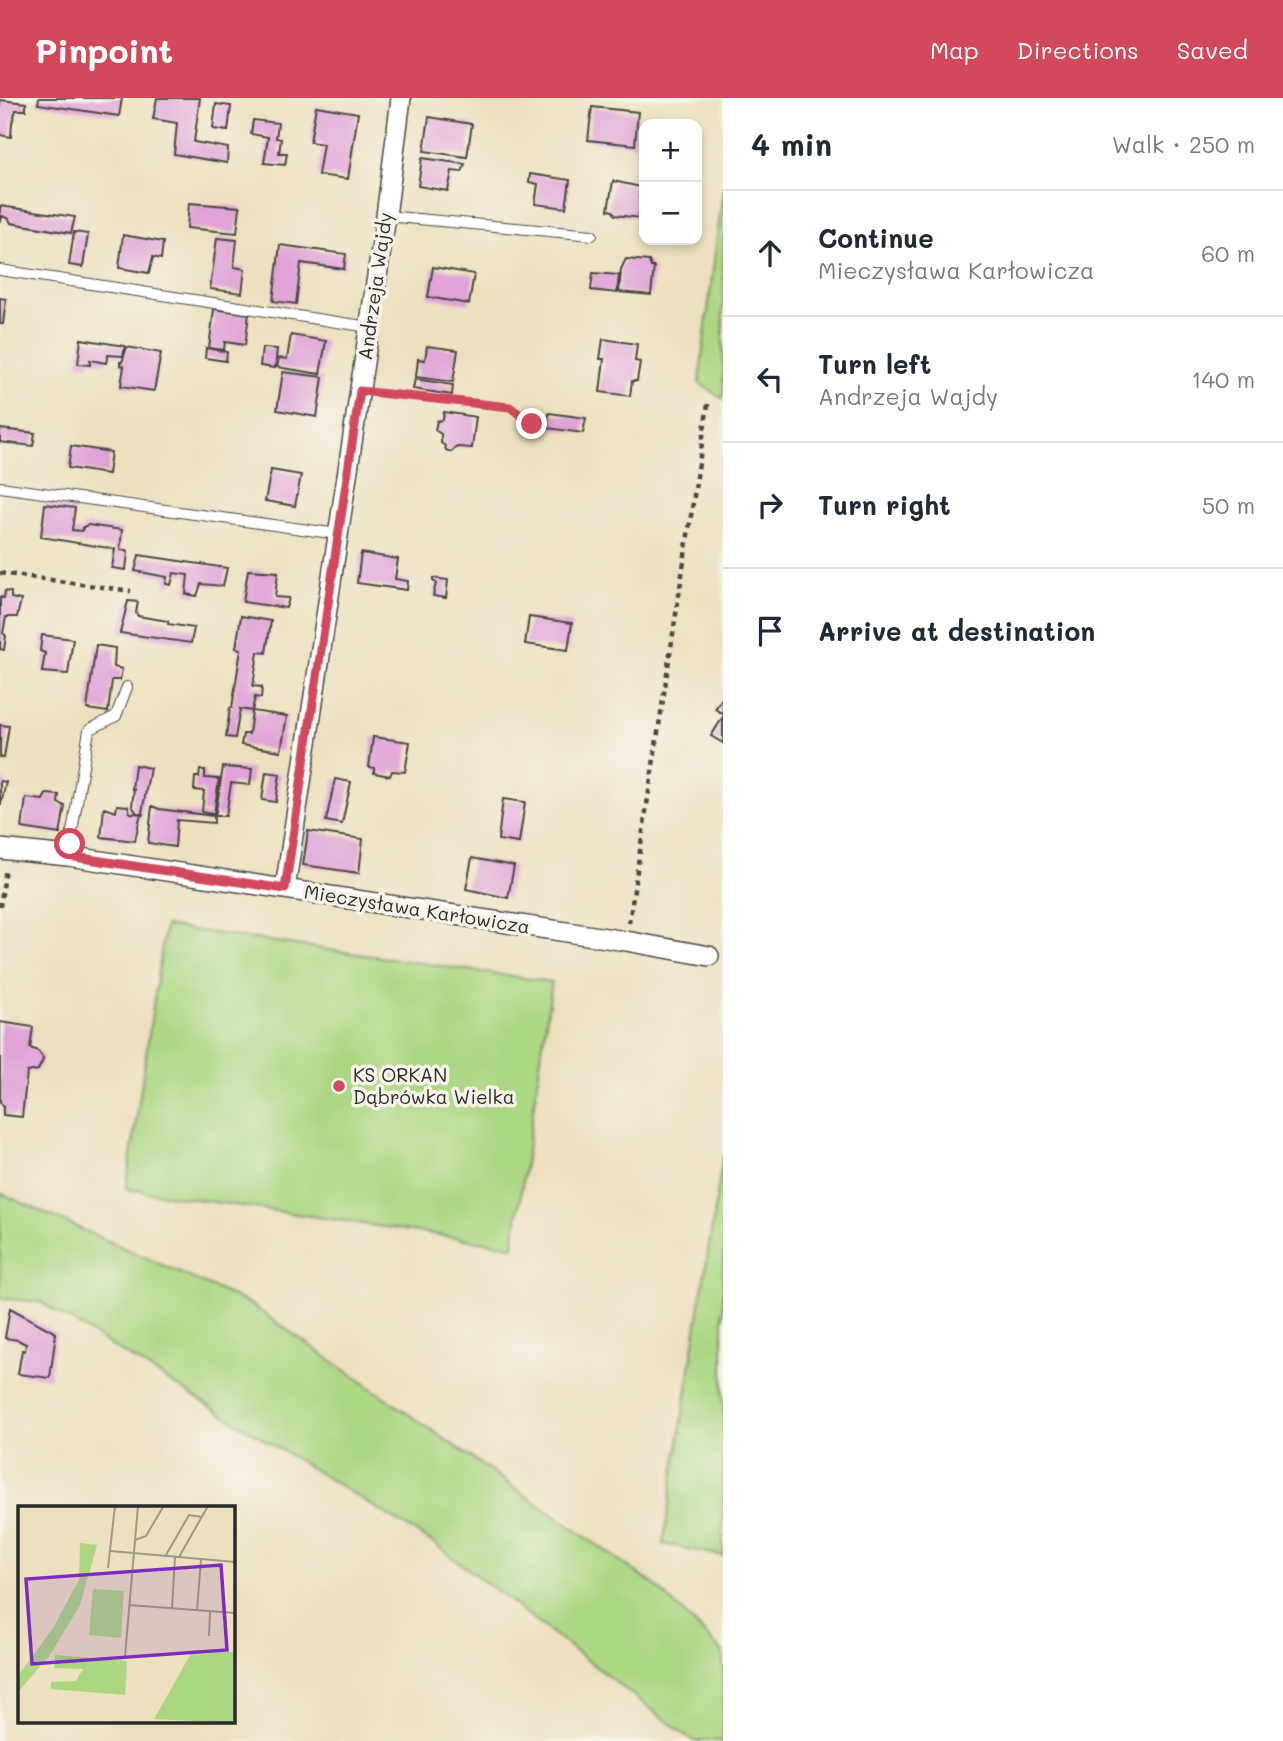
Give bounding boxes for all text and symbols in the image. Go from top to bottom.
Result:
text: Pinpoint [35,28,173,71]
text: Map [930,34,979,65]
text: Directions [1017,34,1139,65]
text: Saved [1177,34,1248,65]
map controls [639,119,702,245]
button: + [639,119,702,182]
text: 4 min [751,124,832,164]
text: Walk · 250 m [1112,129,1255,159]
button: − [639,182,702,245]
street label: Andrzeja Wajdy [352,211,397,361]
text: Continue [818,221,934,255]
icon: ahead [751,234,789,272]
text: 60 m [1201,238,1255,268]
text: Mieczysława Karłowicza [818,255,1094,285]
text: Turn left [818,347,931,381]
icon: left [751,360,789,398]
text: 140 m [1191,364,1255,394]
text: Andrzeja Wajdy [818,381,998,411]
route end [516,408,547,439]
icon: right [751,486,789,524]
text: Turn right [818,488,951,522]
text: 50 m [1202,490,1255,520]
icon: arrive [751,612,789,650]
text: Arrive at destination [818,614,1095,648]
route start [54,828,85,859]
street label: Mieczysława Karłowicza [302,878,532,939]
place label: KS ORKAN Dąbrówka Wielka [353,1062,515,1109]
marker: KS ORKAN Dąbrówka Wielka [331,1078,347,1094]
inset map [18,1506,234,1724]

